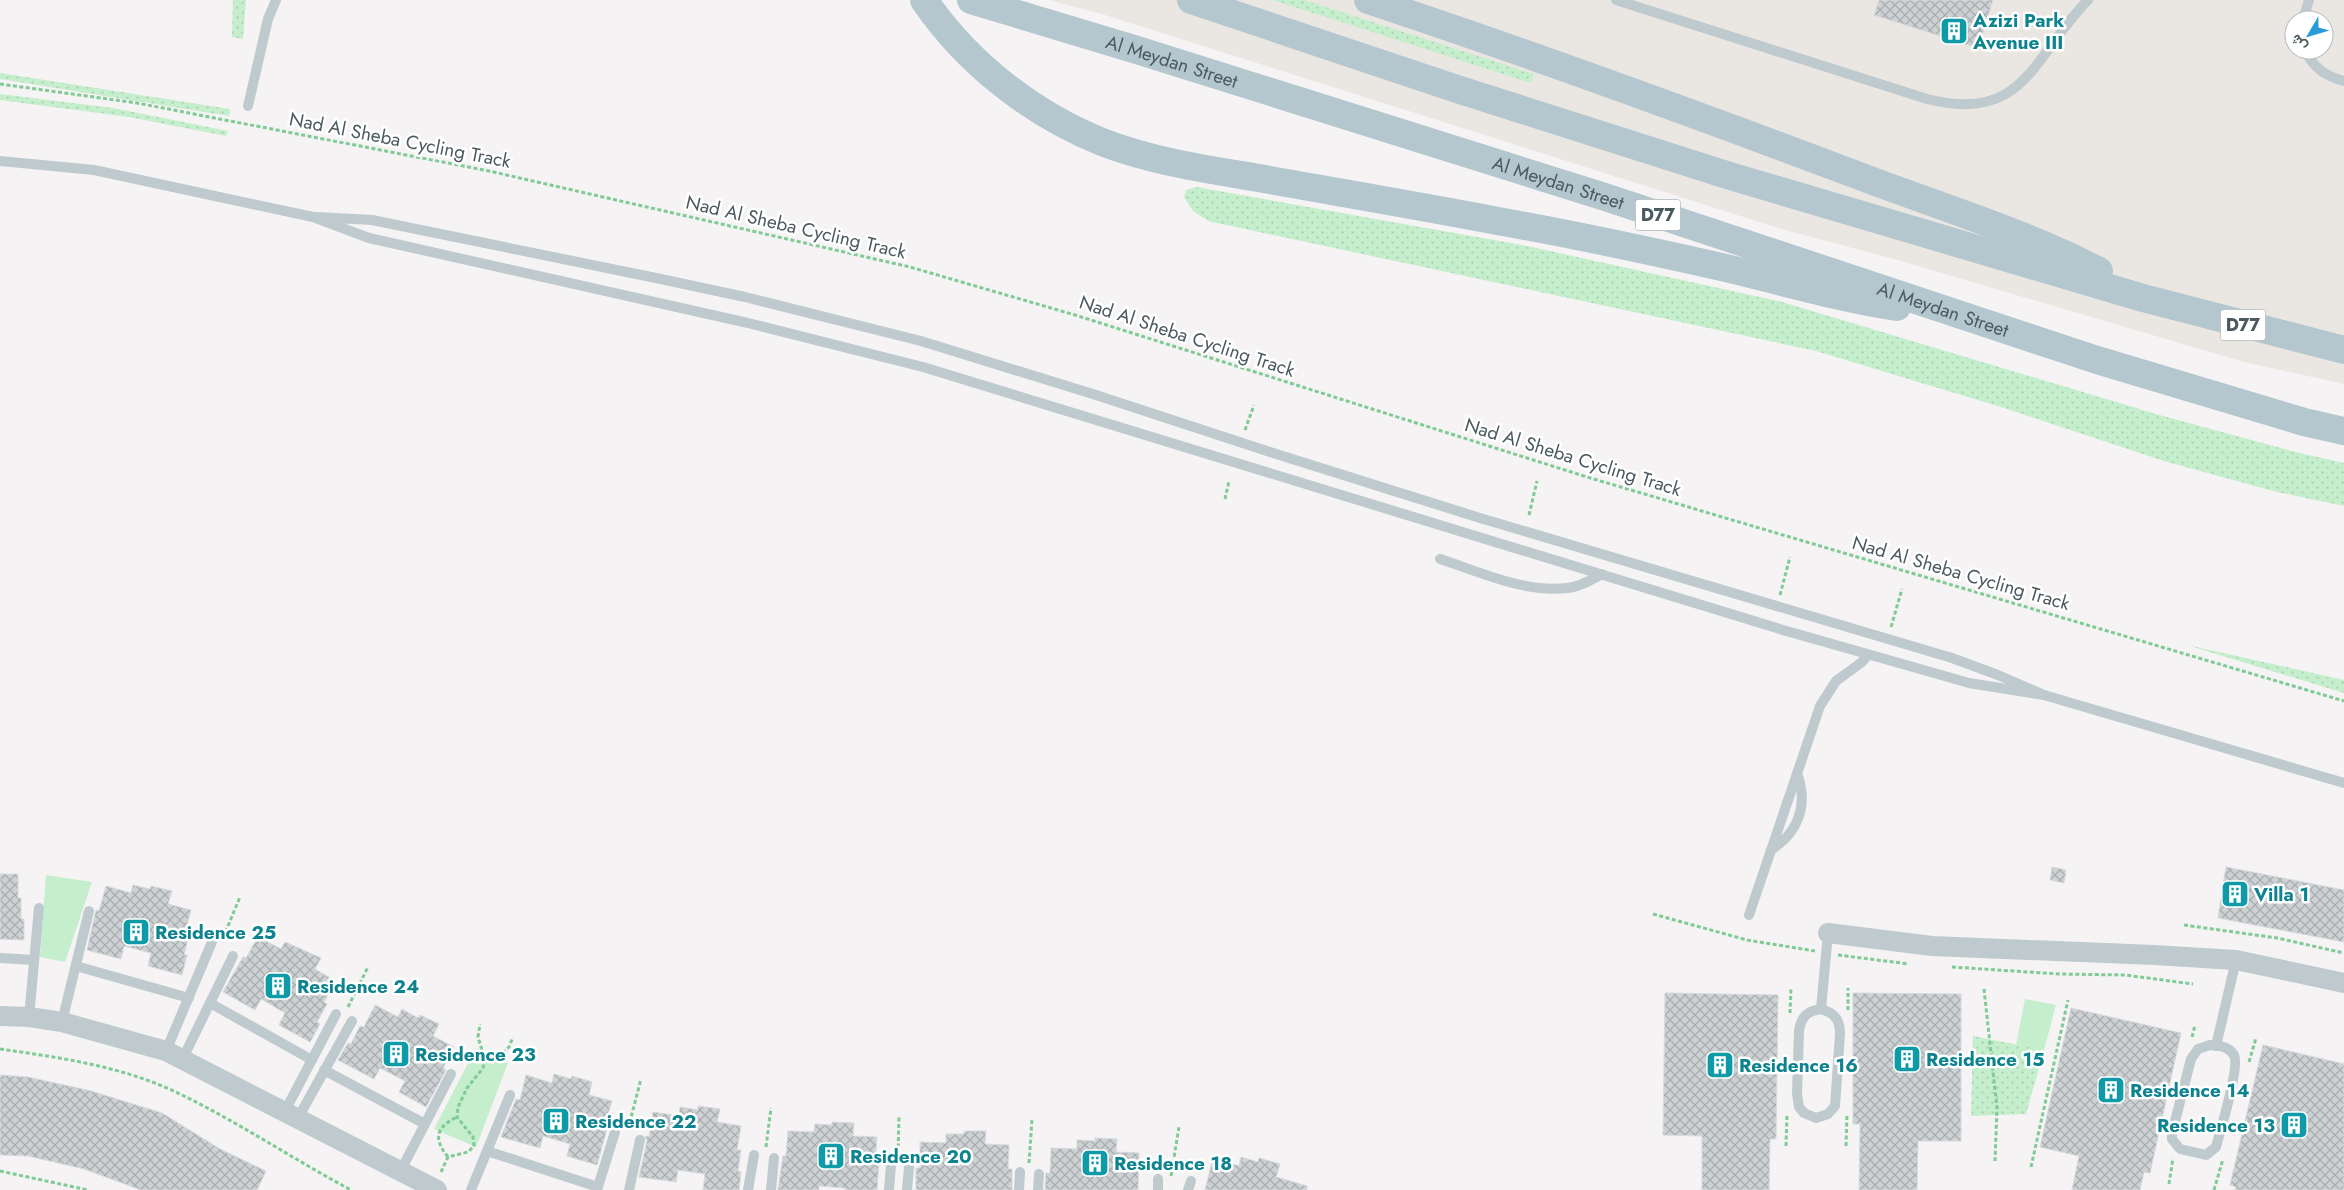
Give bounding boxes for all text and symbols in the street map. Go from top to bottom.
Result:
place label: Azizi Park Avenue III [1972,7,2064,56]
north arrow [2284,10,2334,60]
building icon: Azizi Park Avenue III [1939,16,1969,46]
street label: Al Meydan Street [1103,28,1242,95]
text: ش [2286,30,2312,56]
street label: Nad Al Sheba Cycling Track [287,105,514,175]
street label: Al Meydan Street [1489,149,1628,216]
street label: Nad Al Sheba Cycling Track [683,189,909,266]
road number: D77 [1636,200,1680,230]
street label: Al Meydan Street [1874,275,2013,343]
street label: Nad Al Sheba Cycling Track [1076,288,1299,384]
road number: D77 [2220,310,2266,340]
street label: Nad Al Sheba Cycling Track [1461,411,1685,503]
street label: Nad Al Sheba Cycling Track [1849,529,2074,617]
building icon: Villa 1 [2220,879,2250,909]
place label: Villa 1 [2253,881,2309,908]
building icon: Residence 25 [121,917,151,947]
place label: Residence 25 [155,919,276,946]
building icon: Residence 24 [263,971,293,1001]
place label: Residence 24 [297,973,419,1000]
building icon: Residence 23 [381,1039,411,1069]
place label: Residence 23 [415,1041,536,1068]
building icon: Residence 15 [1892,1044,1922,1074]
place label: Residence 15 [1926,1046,2045,1073]
building icon: Residence 16 [1705,1050,1735,1080]
place label: Residence 16 [1739,1052,1858,1079]
building icon: Residence 14 [2096,1075,2126,1105]
place label: Residence 14 [2130,1077,2250,1104]
building icon: Residence 22 [541,1106,571,1136]
place label: Residence 22 [575,1108,697,1135]
building icon: Residence 13 [2279,1110,2309,1140]
place label: Residence 13 [2157,1112,2275,1139]
building icon: Residence 20 [816,1141,846,1171]
place label: Residence 20 [850,1143,972,1170]
building icon: Residence 18 [1080,1148,1110,1178]
place label: Residence 18 [1114,1150,1232,1177]

